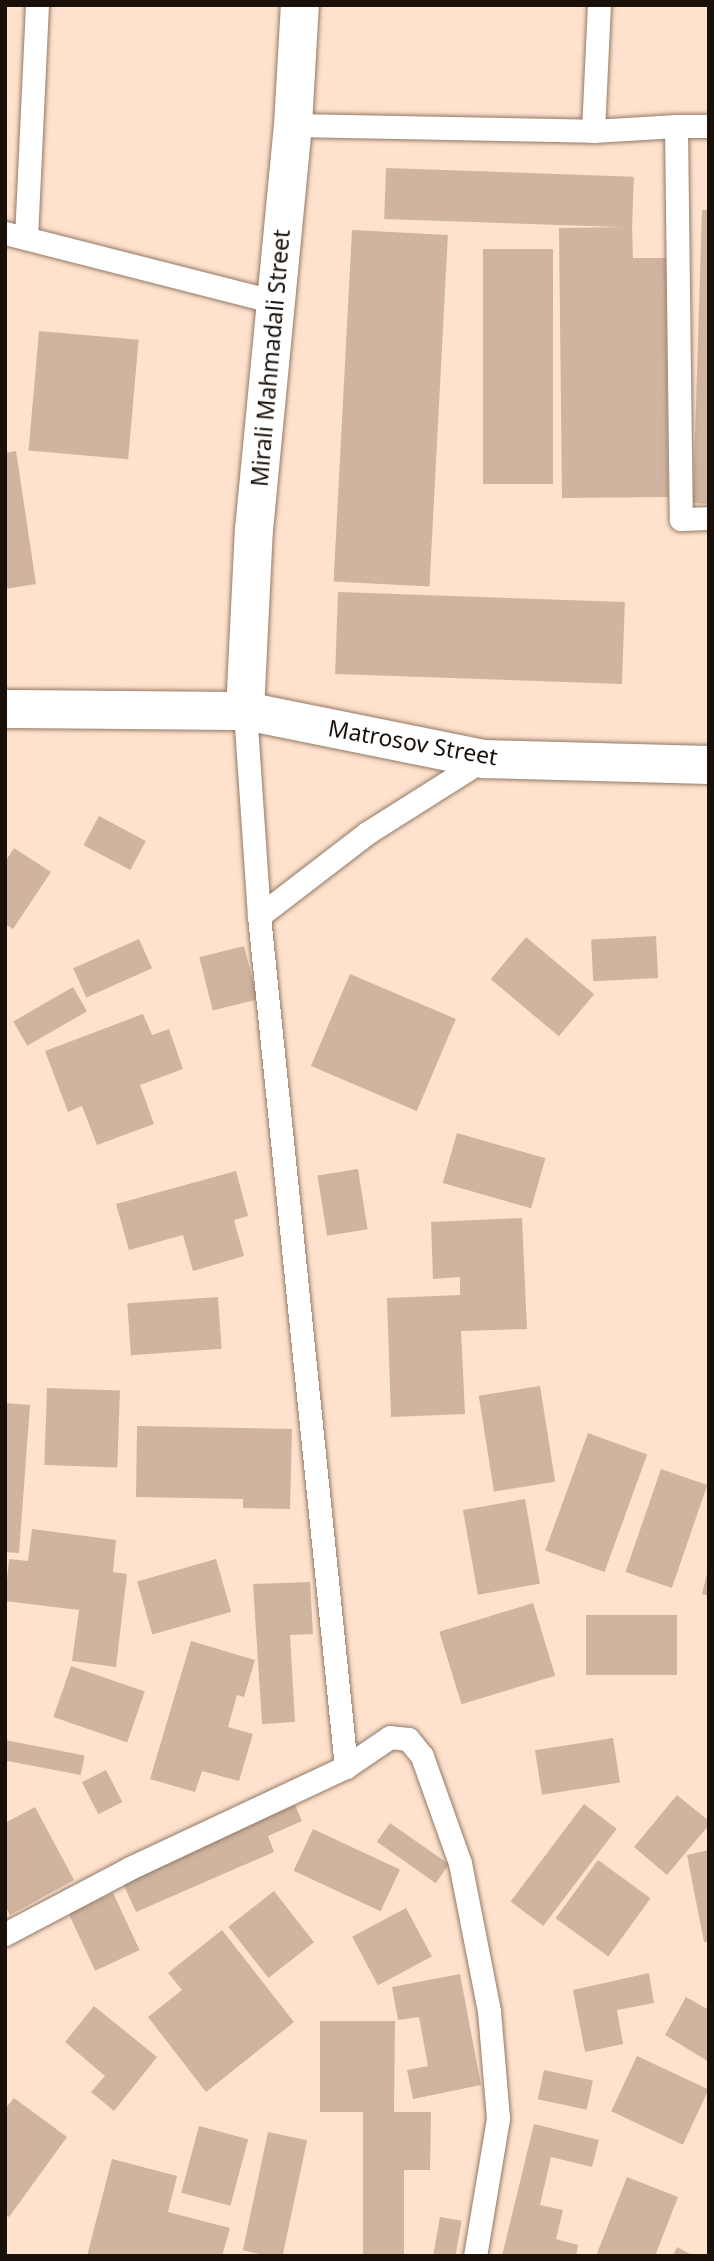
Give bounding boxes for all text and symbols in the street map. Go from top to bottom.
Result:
street label: Mirali Mahmadali Street [245,228,295,488]
street label: Matrosov Street [326,714,500,770]

